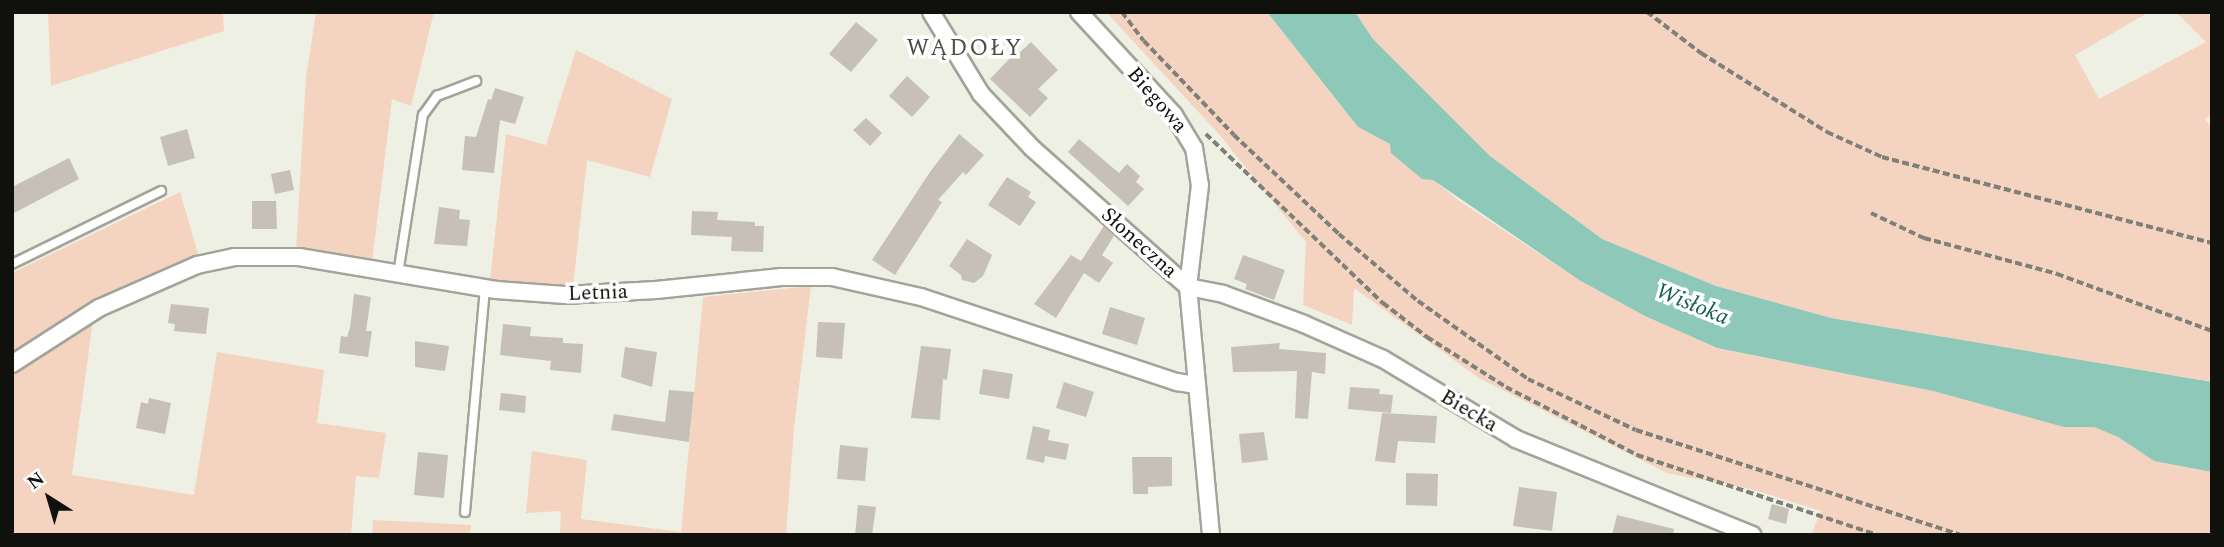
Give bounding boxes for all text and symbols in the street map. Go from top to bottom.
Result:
district label: WĄDOŁY [907,35,1023,63]
street label: Biegowa [1121,62,1193,138]
street label: Słoneczna [1096,202,1182,284]
water label: Wisłoka [1651,278,1733,332]
street label: Letnia [568,279,628,307]
street label: Biecka [1436,384,1502,438]
north arrow [14,463,84,533]
text: N [21,465,51,497]

